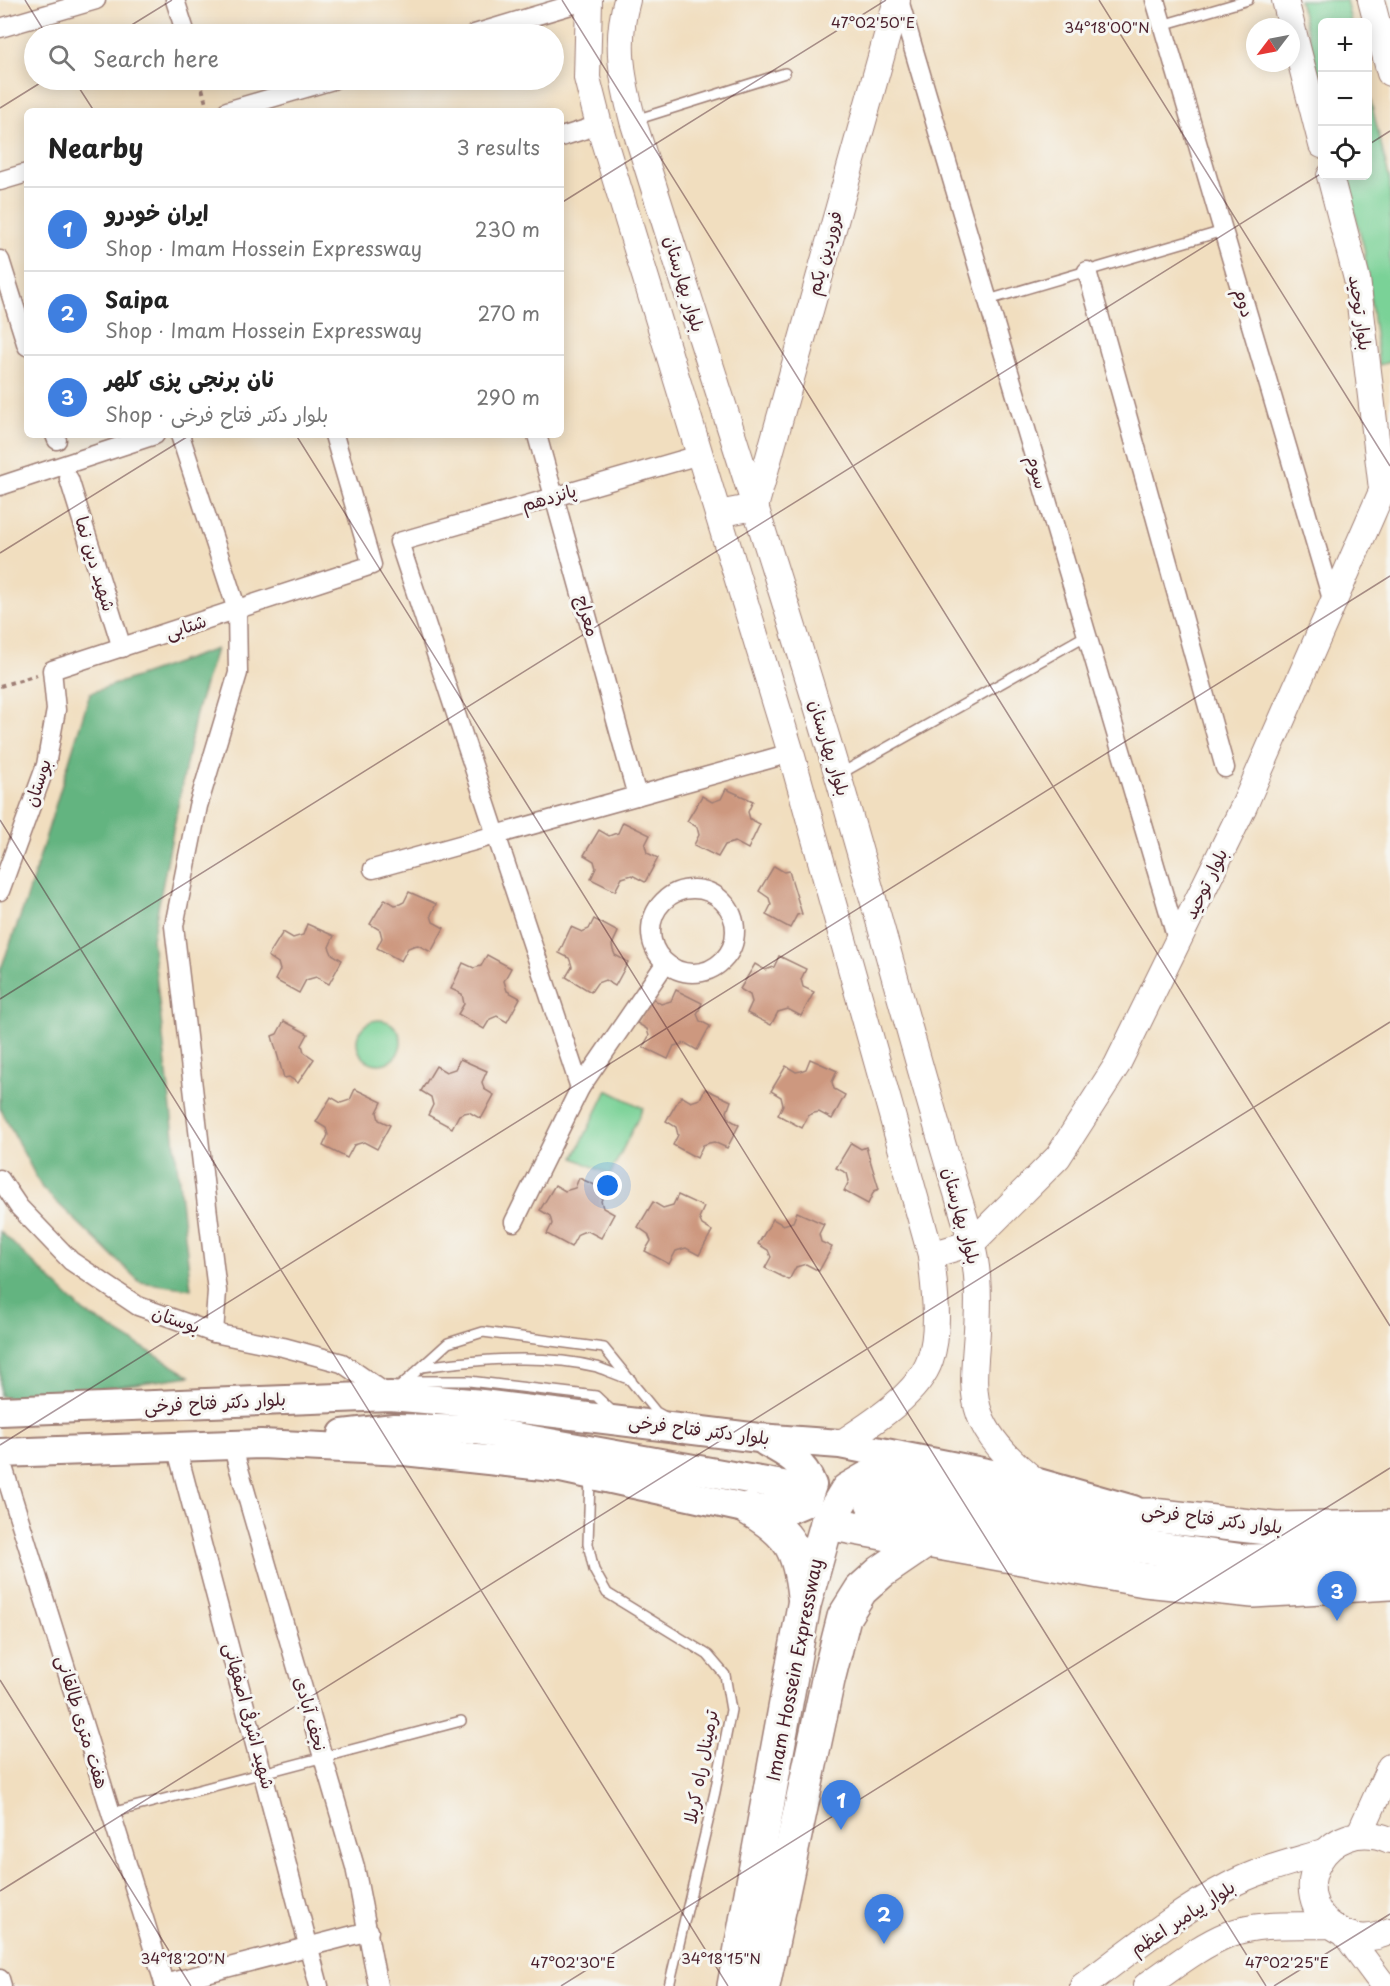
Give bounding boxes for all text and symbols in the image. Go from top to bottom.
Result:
text: 47°02'50"E [831,10,915,33]
text: 34°18'00"N [1064,15,1150,38]
north arrow [1246,18,1300,72]
map controls [1318,18,1372,180]
button: + [1318,18,1372,72]
search box [24,24,564,90]
icon: search [45,41,78,74]
text: Search here [93,41,219,74]
button: − [1318,72,1372,126]
button: locate [1318,126,1372,180]
text: Nearby [48,128,143,167]
text: 3 results [457,132,540,162]
text: ایران خودرو [105,195,209,228]
street label: فروردین یکم [799,207,850,298]
text: 1 [63,214,72,244]
text: 230 m [475,214,540,244]
street label: بلوار بهارستان [658,232,713,335]
text: Shop · Imam Hossein Expressway [105,233,422,263]
street label: بلوار توحید [1343,273,1380,352]
text: Saipa [105,282,169,315]
street label: دوم [1227,285,1262,321]
text: 2 [60,298,75,328]
text: 270 m [477,298,540,328]
text: Shop · Imam Hossein Expressway [105,315,422,345]
text: نان برنجی پزی کلهر [105,361,274,394]
text: 3 [61,382,74,412]
text: 290 m [476,382,540,412]
text: Shop · بلوار دکتر فتاح فرخی [105,399,328,429]
street label: سوم [1019,451,1056,492]
street label: پانزدهم [518,476,580,519]
street label: شهید دین نما [69,513,124,614]
street label: معراج [570,592,607,640]
street label: شتابی [161,606,210,645]
street label: بلوار بهارستان [803,696,858,799]
street label: بوستان [16,755,57,810]
street label: بلوار توحید [1176,843,1233,923]
street label: بلوار بهارستان [937,1164,988,1267]
your location [593,1171,622,1200]
street label: بوستان [149,1298,204,1339]
street label: بلوار دکتر فتاح فرخی [143,1384,286,1419]
street label: بلوار دکتر فتاح فرخی [627,1406,771,1451]
street label: بلوار دکتر فتاح فرخی [1140,1495,1284,1540]
street label: Imam Hossein Expressway [759,1556,828,1783]
pin: 3 [1318,1572,1356,1621]
street label: شهید اشرفی اصفهانی [218,1639,283,1792]
street label: هفت متری طالقانی [50,1651,117,1792]
street label: نجف آبادی [288,1673,335,1754]
street label: ترمینال راه کربلا [675,1707,724,1826]
pin: 1 [822,1780,860,1830]
street label: بلوار پیامبر اعظم [1124,1873,1241,1963]
pin: 2 [864,1894,904,1944]
text: 34°18'20"N [140,1946,226,1969]
text: 34°18'15"N [681,1946,761,1969]
text: 47°02'30"E [531,1950,615,1973]
text: 47°02'25"E [1245,1950,1329,1973]

